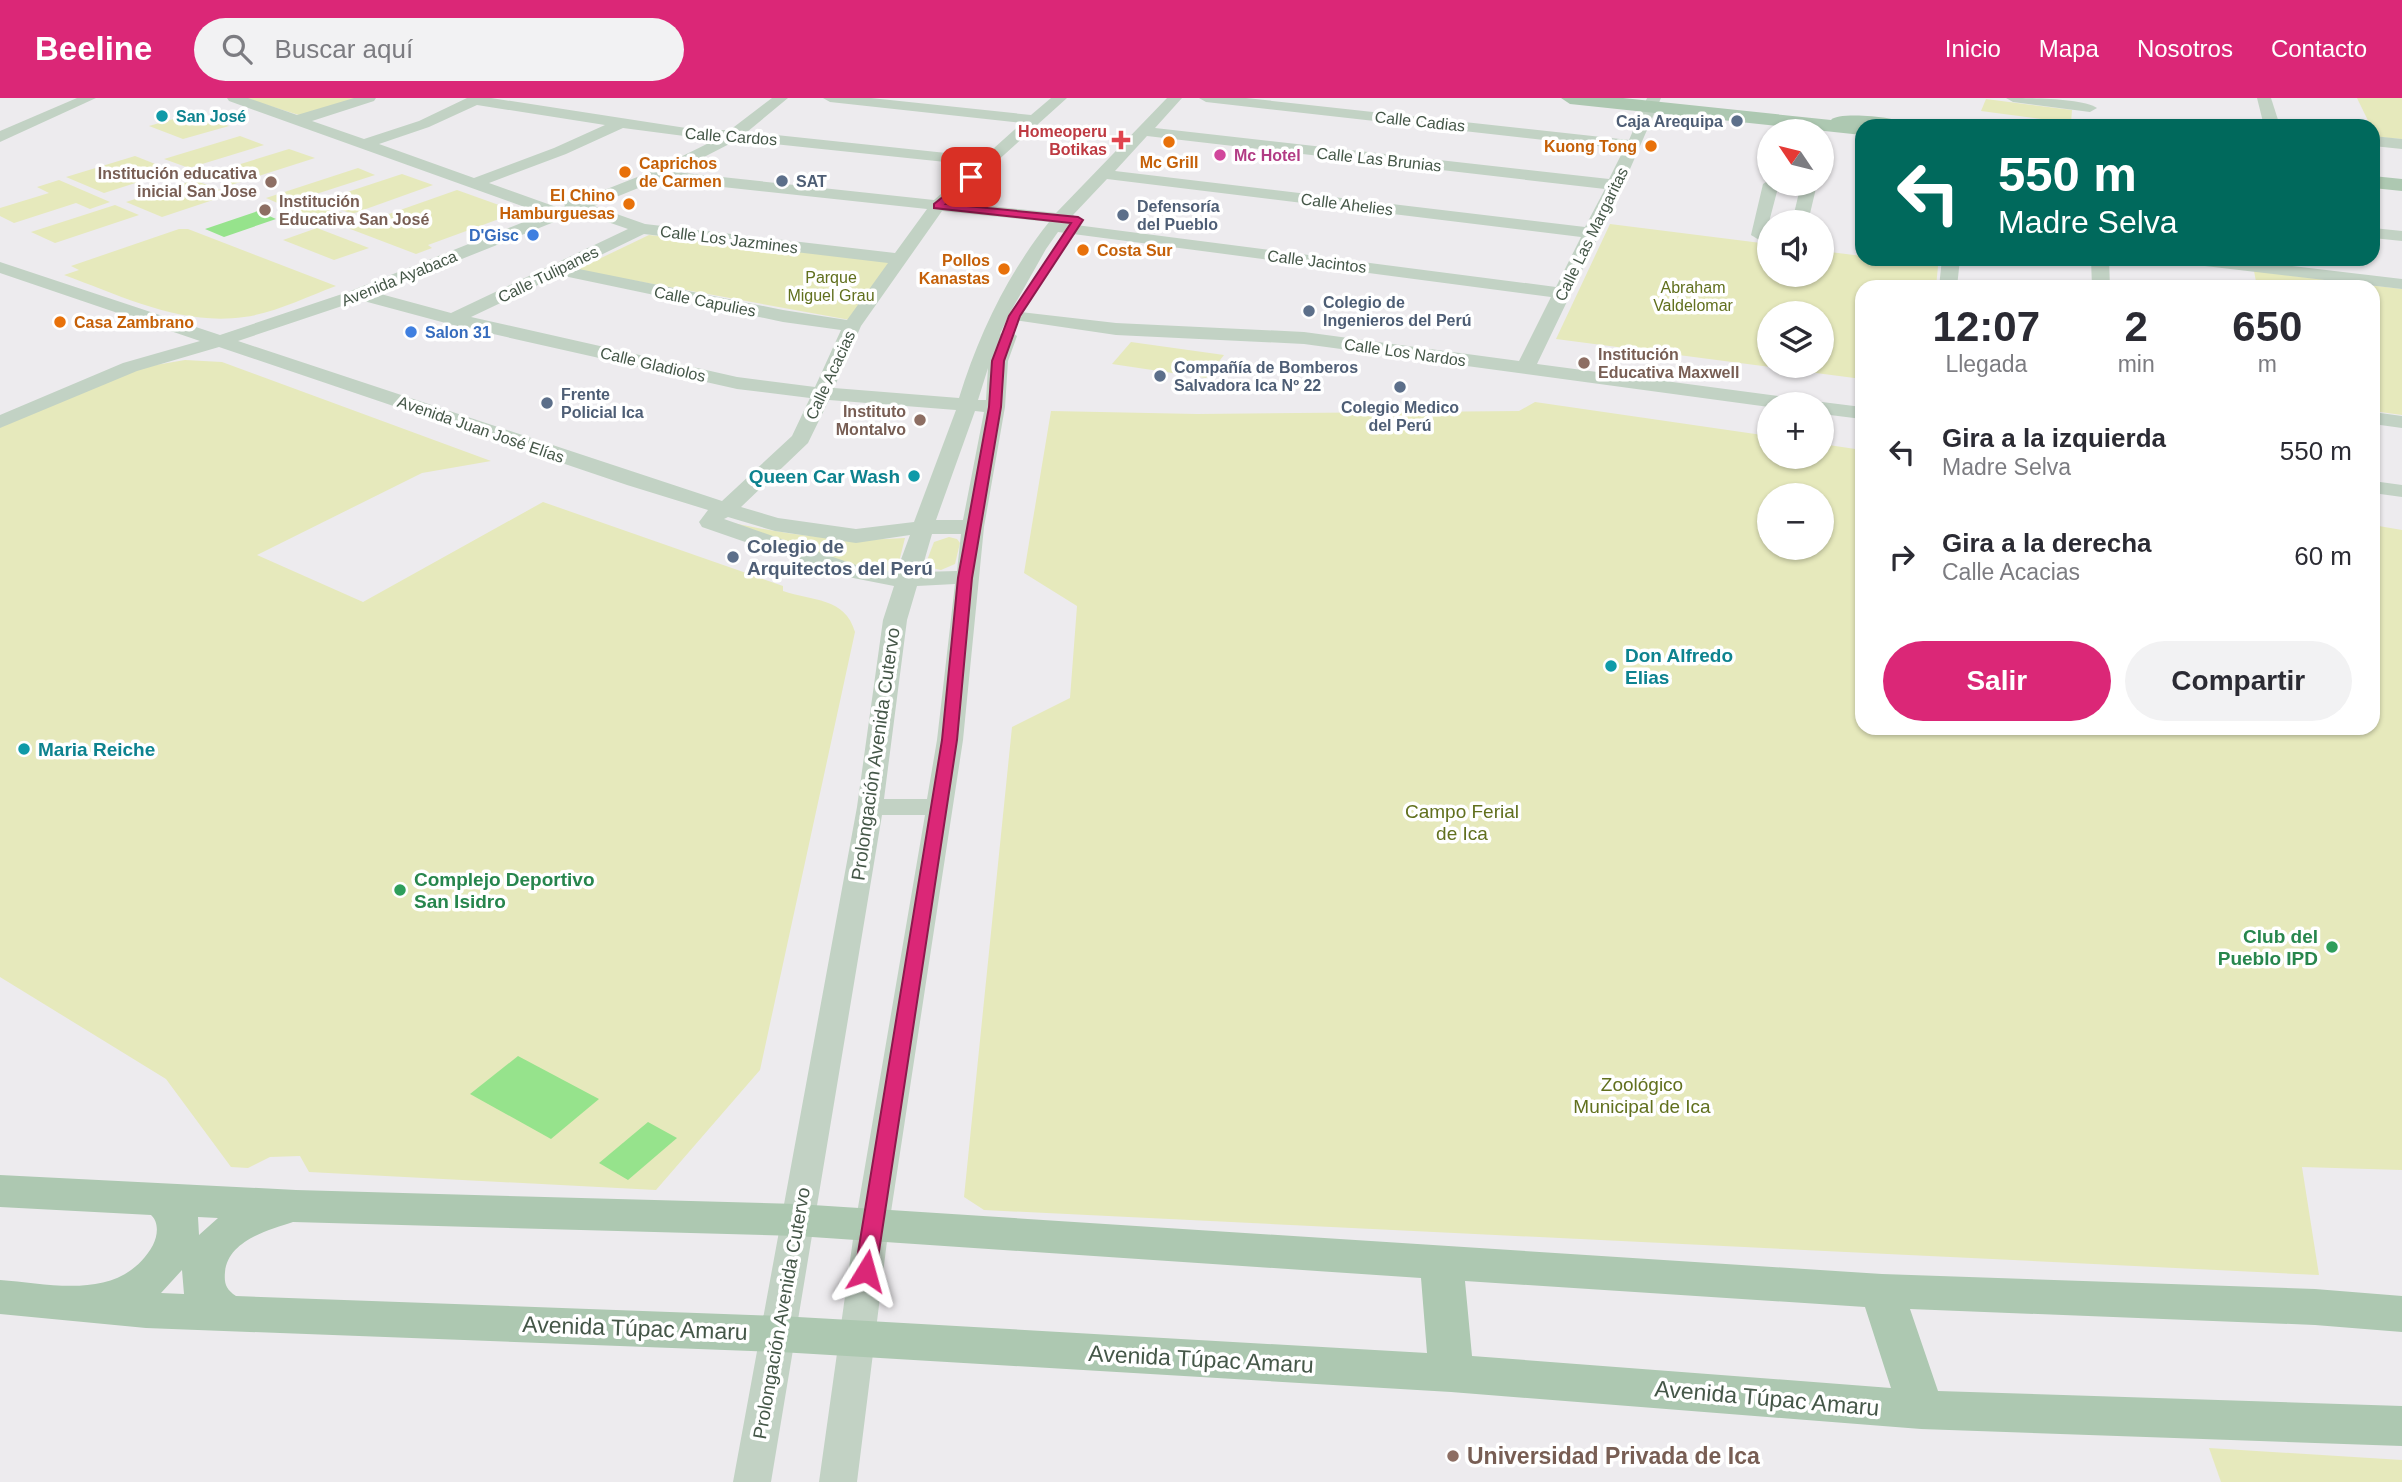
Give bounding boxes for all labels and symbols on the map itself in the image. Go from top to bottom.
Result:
marker: San José [154,108,170,124]
place label: San José [176,108,246,125]
street label: Calle Cadias [1374,108,1466,135]
place label: Caja Arequipa [1616,113,1723,130]
marker: Caja Arequipa [1729,113,1745,129]
north arrow [1757,119,1834,196]
place label: Homeoperu Botikas [1018,123,1107,158]
street label: Calle Cardos [684,125,778,148]
marker: Homeoperu Botikas [1113,132,1129,148]
marker: Mc Grill [1161,134,1177,150]
place label: Kuong Tong [1544,138,1637,155]
marker: Kuong Tong [1643,138,1659,154]
street label: Calle Las Brunias [1316,144,1442,175]
pin [941,147,1001,207]
marker: Mc Hotel [1212,147,1228,163]
place label: Mc Hotel [1234,147,1301,164]
place label: Mc Grill [1140,154,1198,171]
place label: Caprichos de Carmen [639,155,722,190]
marker: Caprichos de Carmen [617,164,633,180]
place label: Institución educativa inicial San Jose [98,165,257,200]
street label: Calle Las Margaritas [1552,165,1631,304]
marker: SAT [774,173,790,189]
place label: SAT [796,173,827,190]
marker: Institución educativa inicial San Jose [263,174,279,190]
place label: El Chino Hamburguesas [499,187,615,222]
street label: Calle Ahelies [1300,190,1394,219]
place label: Institución Educativa San José [279,193,429,228]
marker: El Chino Hamburguesas [621,196,637,212]
place label: Defensoría del Pueblo [1137,198,1220,233]
marker: Institución Educativa San José [257,202,273,218]
marker: Defensoría del Pueblo [1115,207,1131,223]
street label: Calle Los Jazmines [659,223,799,256]
place label: D'Gisc [469,227,519,244]
marker: D'Gisc [525,227,541,243]
marker: Costa Sur [1075,242,1091,258]
place label: Costa Sur [1097,242,1173,259]
street label: Calle Tulipanes [495,243,601,306]
street label: Avenida Ayabaca [339,247,460,309]
street label: Calle Jacintos [1266,247,1367,276]
place label: Pollos Kanastas [919,252,990,287]
marker: Pollos Kanastas [996,261,1012,277]
park label: Parque Miguel Grau [787,269,875,304]
park label: Abraham Valdelomar [1653,279,1734,314]
street label: Calle Capulies [653,283,757,320]
place label: Colegio de Ingenieros del Perú [1323,294,1471,329]
marker: Colegio de Ingenieros del Perú [1301,303,1317,319]
marker: Casa Zambrano [52,314,68,330]
place label: Casa Zambrano [74,314,194,331]
marker: Salon 31 [403,324,419,340]
place label: Salon 31 [425,324,491,341]
street label: Calle Acacias [802,328,858,422]
street label: Calle Los Nardos [1343,336,1467,369]
street label: Calle Gladiolos [599,344,707,385]
place label: Institución Educativa Maxwell [1598,346,1739,381]
marker: Institución Educativa Maxwell [1576,355,1592,371]
place label: Compañía de Bomberos Salvadora Ica Nº 22 [1174,359,1358,394]
marker: Compañía de Bomberos Salvadora Ica Nº 22 [1152,368,1168,384]
marker: Colegio Medico del Perú [1392,379,1408,395]
place label: Frente Policial Ica [561,386,644,421]
street label: Avenida Juan José Elías [395,393,566,466]
marker: Frente Policial Ica [539,395,555,411]
place label: Colegio Medico del Perú [1341,399,1459,434]
place label: Instituto Montalvo [836,403,906,438]
marker: Instituto Montalvo [912,412,928,428]
place label: Queen Car Wash [749,466,900,487]
marker: Queen Car Wash [906,468,922,484]
place label: Colegio de Arquitectos del Perú [747,536,933,579]
marker: Colegio de Arquitectos del Perú [725,549,741,565]
street label: Prolongación Avenida Cutervo [847,626,904,882]
place label: Don Alfredo Elias [1625,645,1733,688]
marker: Don Alfredo Elias [1603,658,1619,674]
place label: Maria Reiche [38,739,155,760]
marker: Maria Reiche [16,741,32,757]
park label: Campo Ferial de Ica [1405,801,1519,844]
place label: Complejo Deportivo San Isidro [414,869,595,912]
marker: Complejo Deportivo San Isidro [392,882,408,898]
place label: Club del Pueblo IPD [2218,926,2318,969]
marker: Club del Pueblo IPD [2324,939,2340,955]
park label: Zoológico Municipal de Ica [1573,1074,1711,1117]
street label: Prolongación Avenida Cutervo [749,1186,814,1441]
position arrow [829,1234,903,1308]
street label: Avenida Túpac Amaru [522,1311,748,1345]
street label: Avenida Túpac Amaru [1088,1340,1314,1378]
street label: Avenida Túpac Amaru [1654,1375,1880,1421]
place label: Universidad Privada de Ica [1467,1443,1760,1469]
marker: Universidad Privada de Ica [1445,1448,1461,1464]

